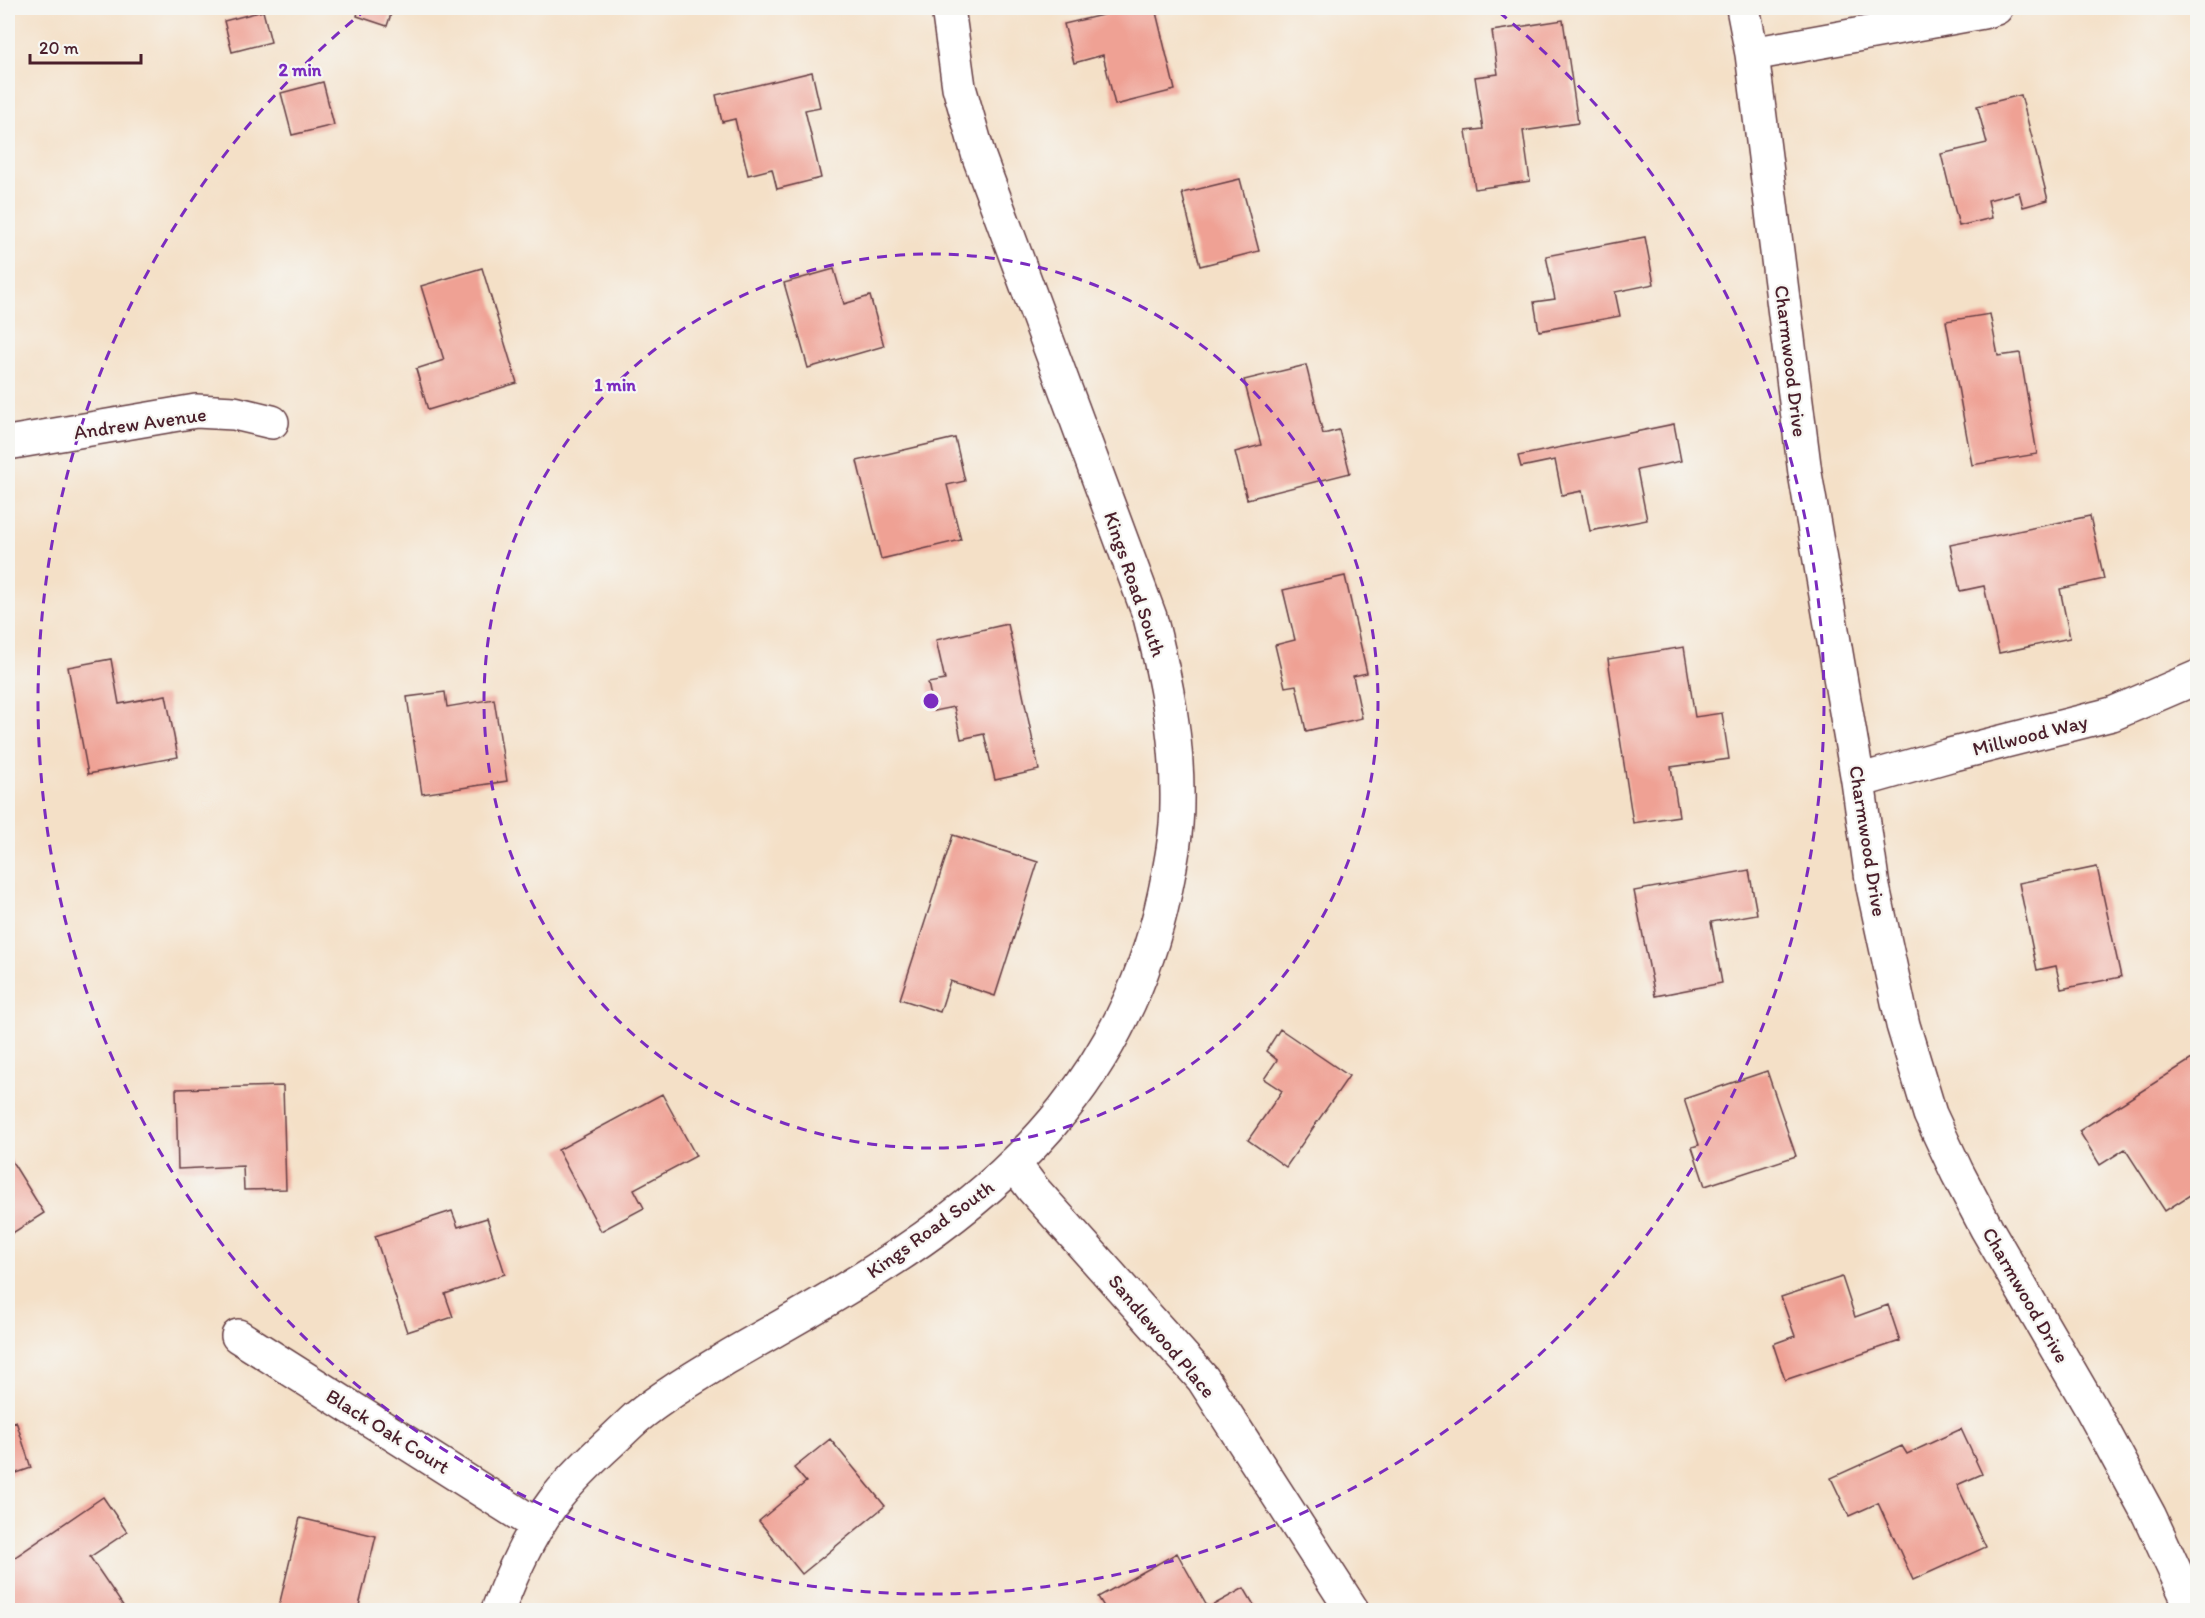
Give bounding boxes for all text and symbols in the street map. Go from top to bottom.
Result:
scale bar [30,27,141,65]
text: 20 m [39,37,79,59]
text: 2 min [279,59,322,81]
street label: Charmwood Drive [1770,284,1812,438]
text: 1 min [594,374,636,396]
street label: Andrew Avenue [72,402,208,444]
street label: Kings Road South [1099,508,1171,660]
centre of rings [921,691,941,711]
street label: Millwood Way [1970,709,2091,761]
street label: Charmwood Drive [1844,764,1892,918]
street label: Kings Road South [862,1174,999,1283]
street label: Charmwood Drive [1977,1223,2075,1367]
street label: Sandlewood Place [1103,1269,1221,1403]
street label: Black Oak Court [322,1383,454,1479]

